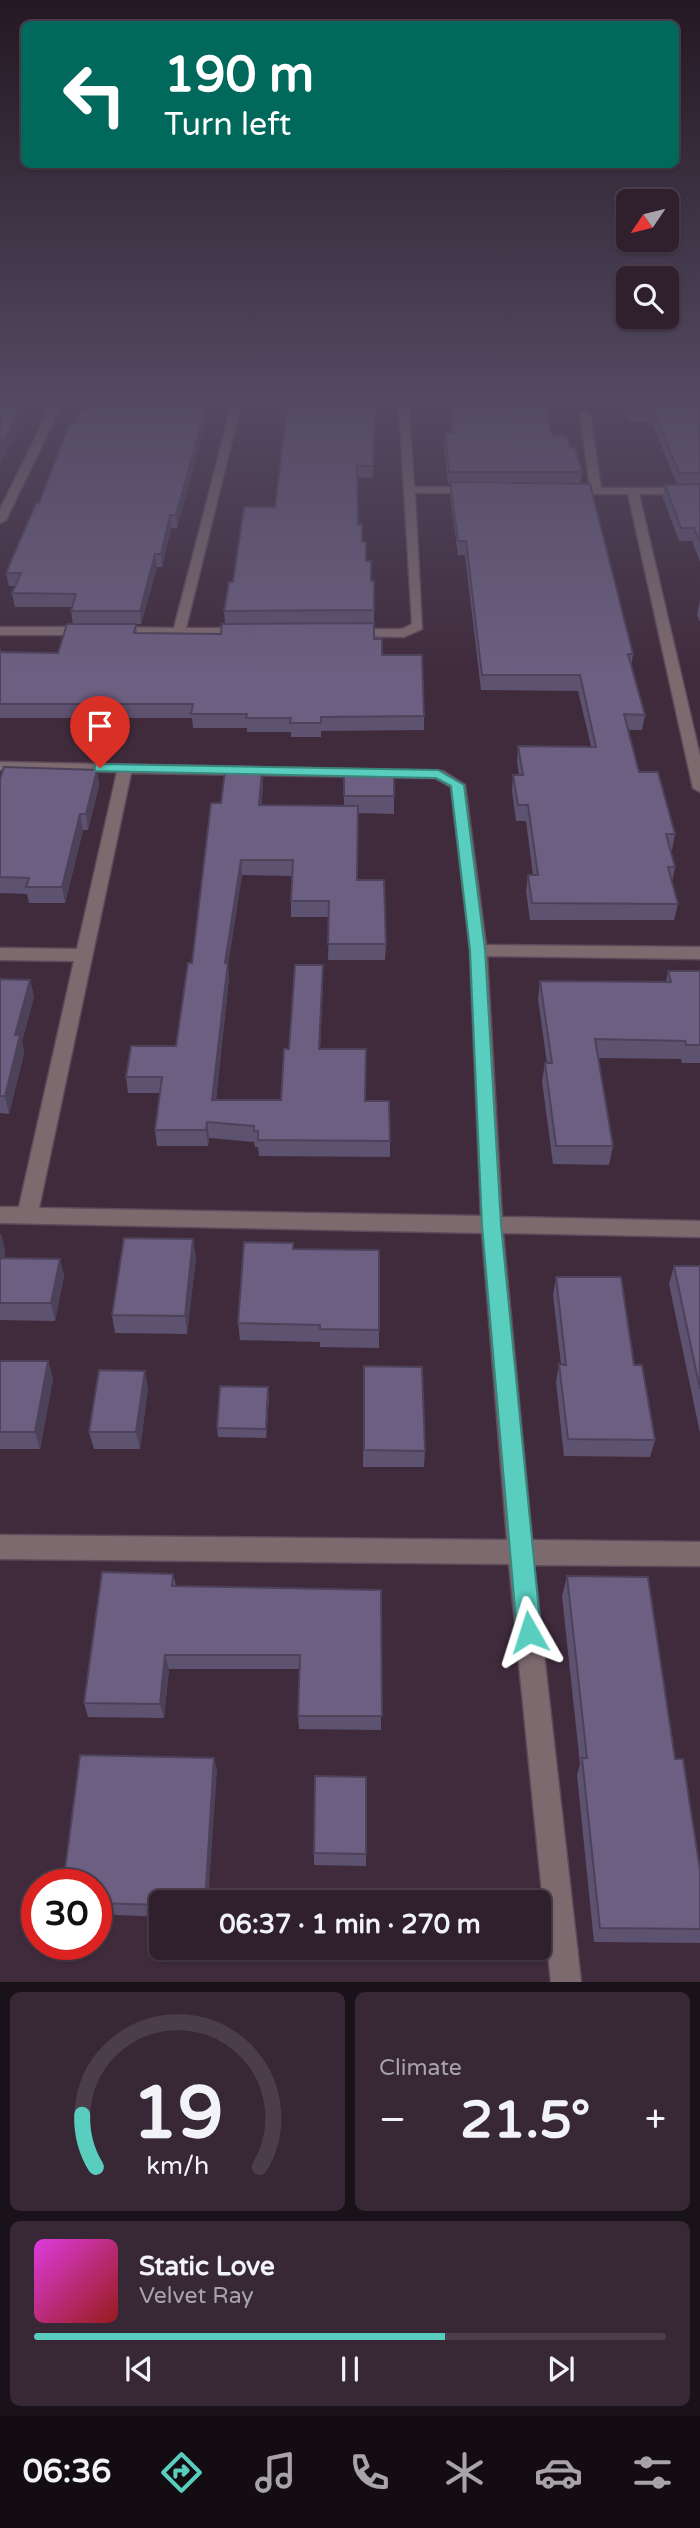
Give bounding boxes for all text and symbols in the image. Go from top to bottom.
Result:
text: 190 m [164,46,314,105]
icon: left [49,49,140,140]
text: Turn left [164,106,291,144]
north arrow [616,189,679,252]
map controls [616,189,679,329]
button: search [616,266,679,329]
pin [70,696,130,768]
icon: arrive [81,707,119,745]
position arrow [492,1595,566,1669]
speed limit sign: 30 [21,1869,112,1960]
text: 06:37 · 1 min · 270 m [219,1909,481,1940]
text: Climate [379,2054,462,2082]
text: 19 [132,2071,223,2159]
text: 21.5° [460,2089,590,2152]
text: − [379,2097,406,2143]
text: + [645,2097,666,2143]
text: km/h [146,2151,209,2181]
text: Static Love [139,2251,275,2282]
text: Velvet Ray [139,2282,254,2310]
icon: previous [120,2350,158,2388]
icon: pause [331,2350,369,2388]
icon: next [542,2350,580,2388]
icon: directions [157,2448,206,2497]
icon: music [251,2448,300,2497]
icon: phone [345,2448,394,2497]
icon: climate [440,2448,489,2497]
icon: car [534,2448,583,2497]
icon: filters [628,2448,677,2497]
text: 06:36 [23,2453,111,2491]

